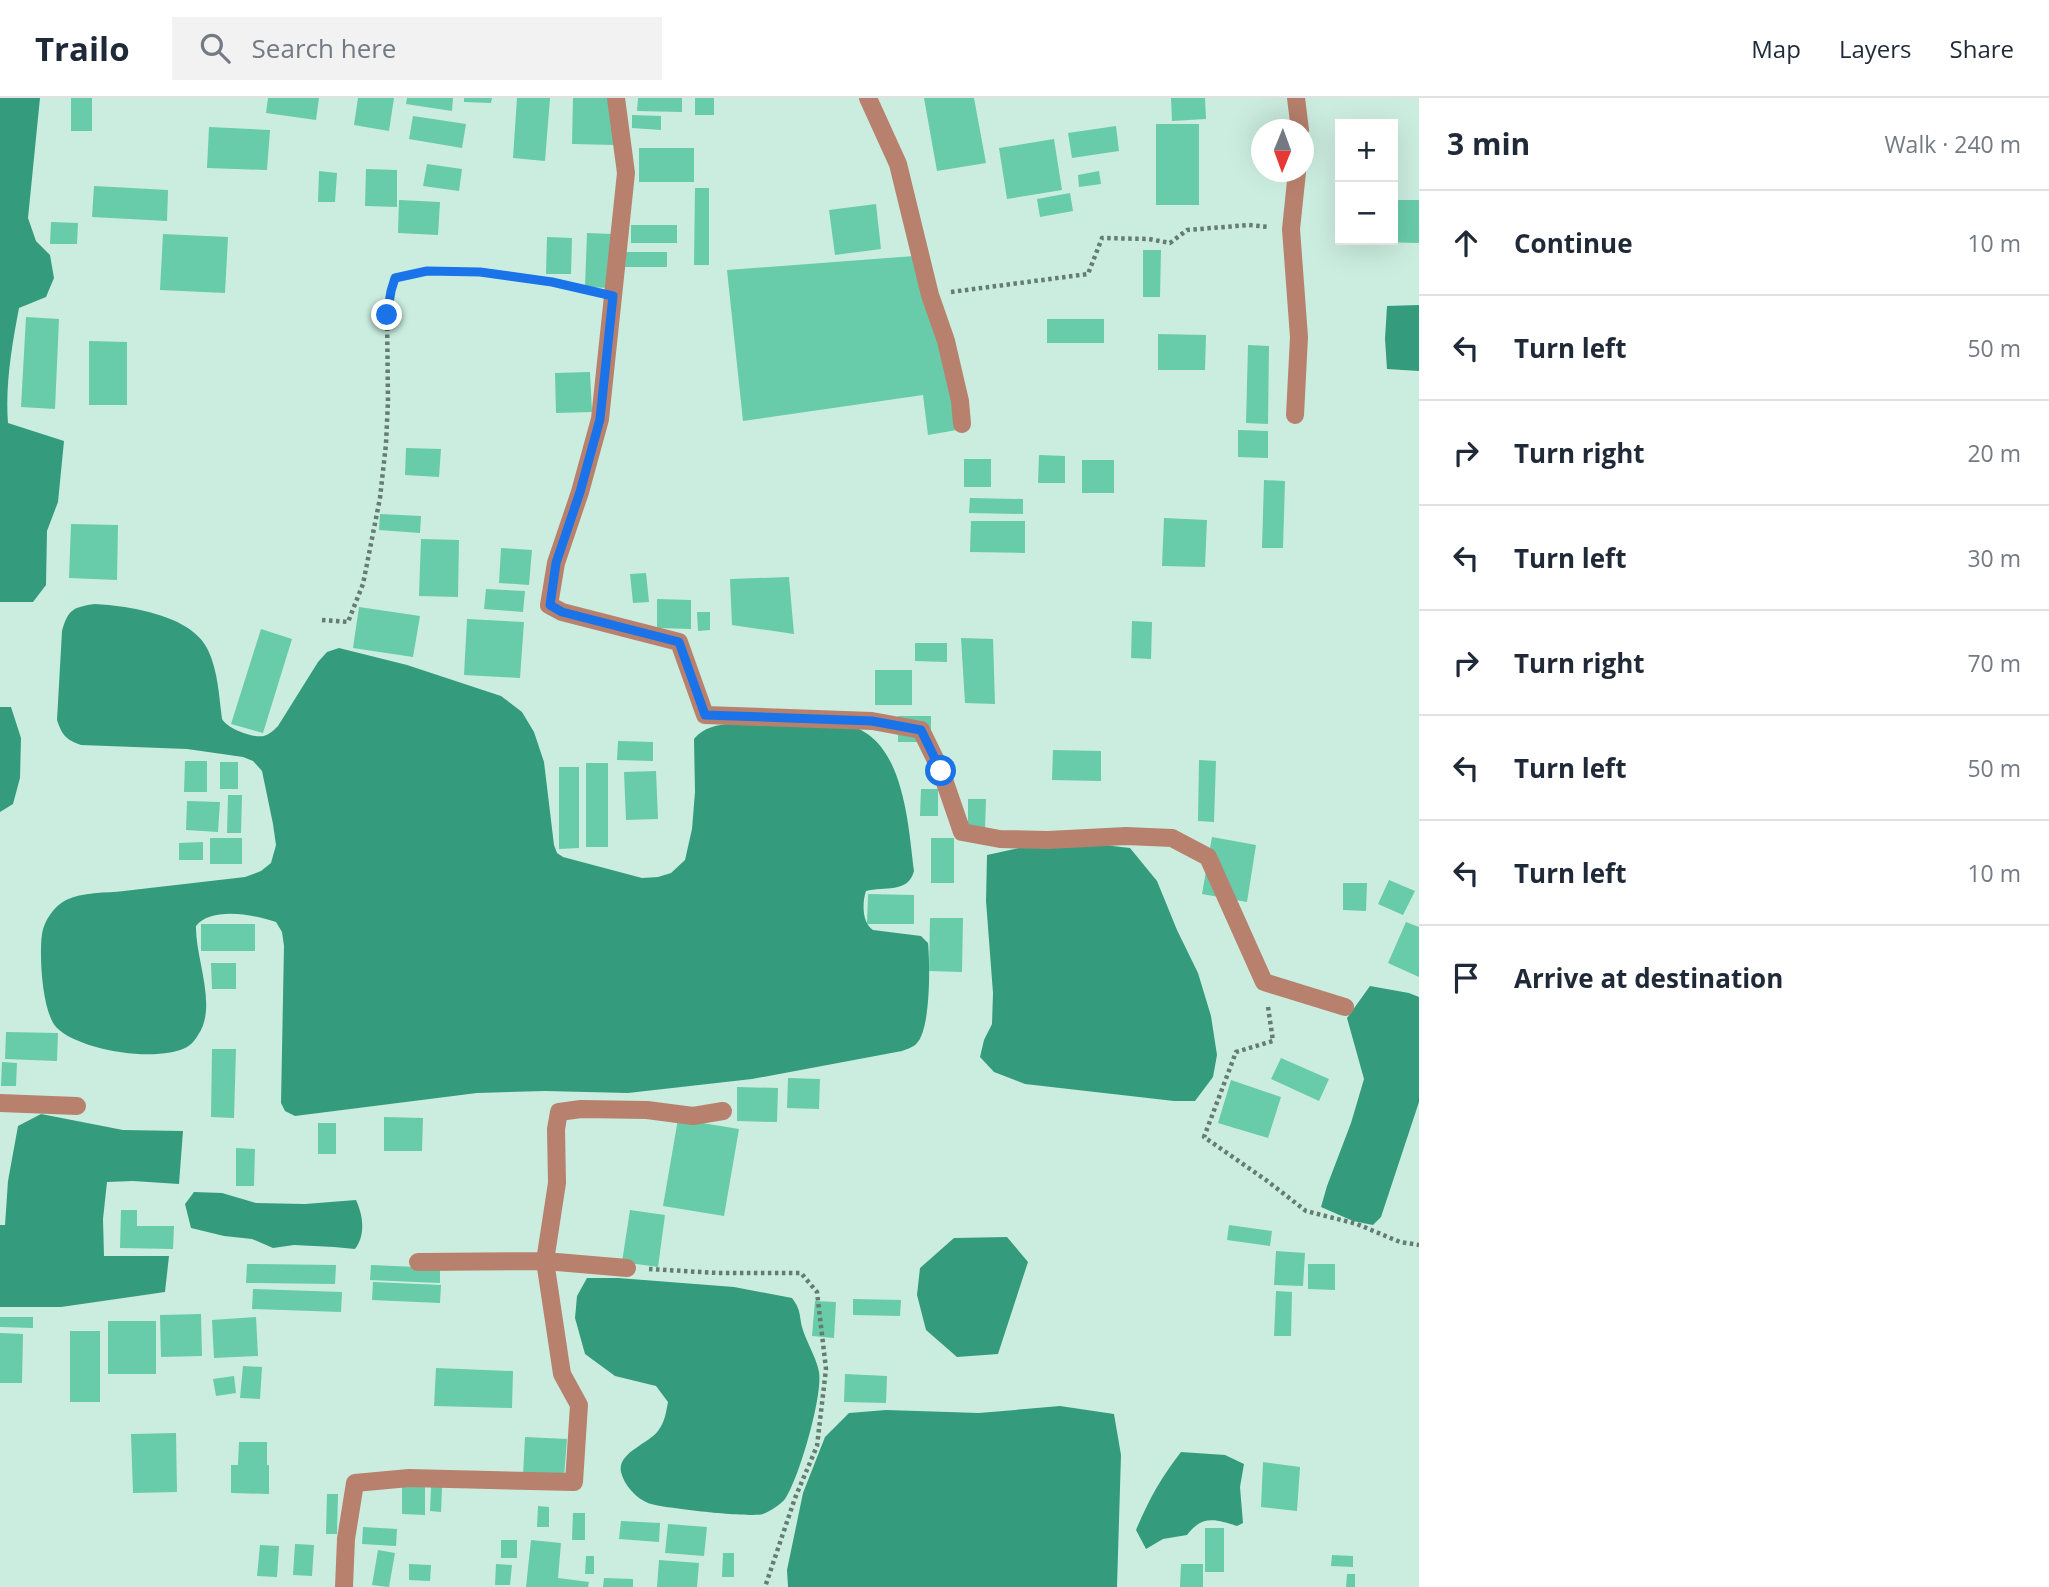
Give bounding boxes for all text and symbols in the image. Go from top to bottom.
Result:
search box [172,17,662,80]
text: Trailo [35,26,130,71]
icon: search [196,29,234,67]
text: Search here [252,30,396,66]
text: Map [1751,32,1801,65]
text: Layers [1839,32,1912,65]
text: Share [1950,32,2014,65]
north arrow [1251,119,1314,182]
map controls [1335,119,1398,245]
button: + [1335,119,1398,182]
text: 3 min [1447,123,1530,164]
text: Walk · 240 m [1884,128,2021,160]
button: − [1335,182,1398,245]
icon: ahead [1447,224,1485,262]
text: Continue [1514,225,1633,261]
text: 10 m [1967,227,2021,259]
route end [371,299,402,330]
icon: left [1447,329,1485,367]
text: Turn left [1514,330,1626,366]
text: 50 m [1967,332,2021,364]
icon: right [1447,434,1485,472]
text: Turn right [1514,435,1645,471]
text: 20 m [1967,437,2021,469]
icon: left [1447,539,1485,577]
text: Turn left [1514,540,1626,576]
text: 30 m [1967,542,2021,574]
icon: right [1447,644,1485,682]
text: Turn right [1514,645,1645,681]
text: 70 m [1967,647,2021,679]
icon: left [1447,749,1485,787]
text: Turn left [1514,750,1626,786]
text: 50 m [1967,752,2021,784]
route start [925,755,956,786]
icon: left [1447,854,1485,892]
text: Turn left [1514,855,1626,891]
text: 10 m [1967,857,2021,889]
icon: arrive [1447,959,1485,997]
text: Arrive at destination [1514,960,1783,996]

